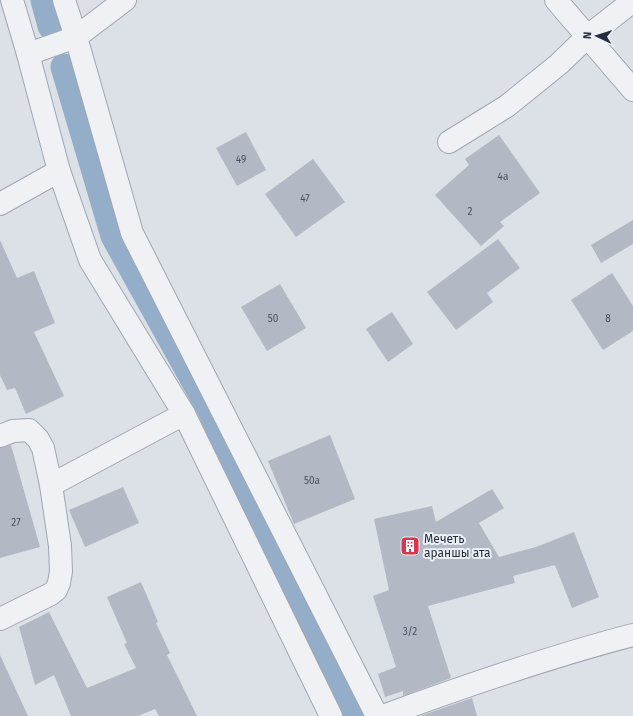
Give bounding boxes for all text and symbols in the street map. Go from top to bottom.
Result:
north arrow [577,16,617,56]
text: N [581,31,594,39]
house number: 49 [236,154,246,166]
house number: 4а [498,171,508,183]
house number: 47 [300,193,310,205]
house number: 2 [468,206,473,218]
house number: 50 [268,313,279,325]
house number: 8 [605,313,611,325]
house number: 50а [304,475,320,487]
house number: 27 [11,517,21,529]
place label: Мечеть араншы ата [424,532,490,560]
building icon: Мечеть араншы ата [399,535,421,557]
house number: 3/2 [403,626,417,638]

